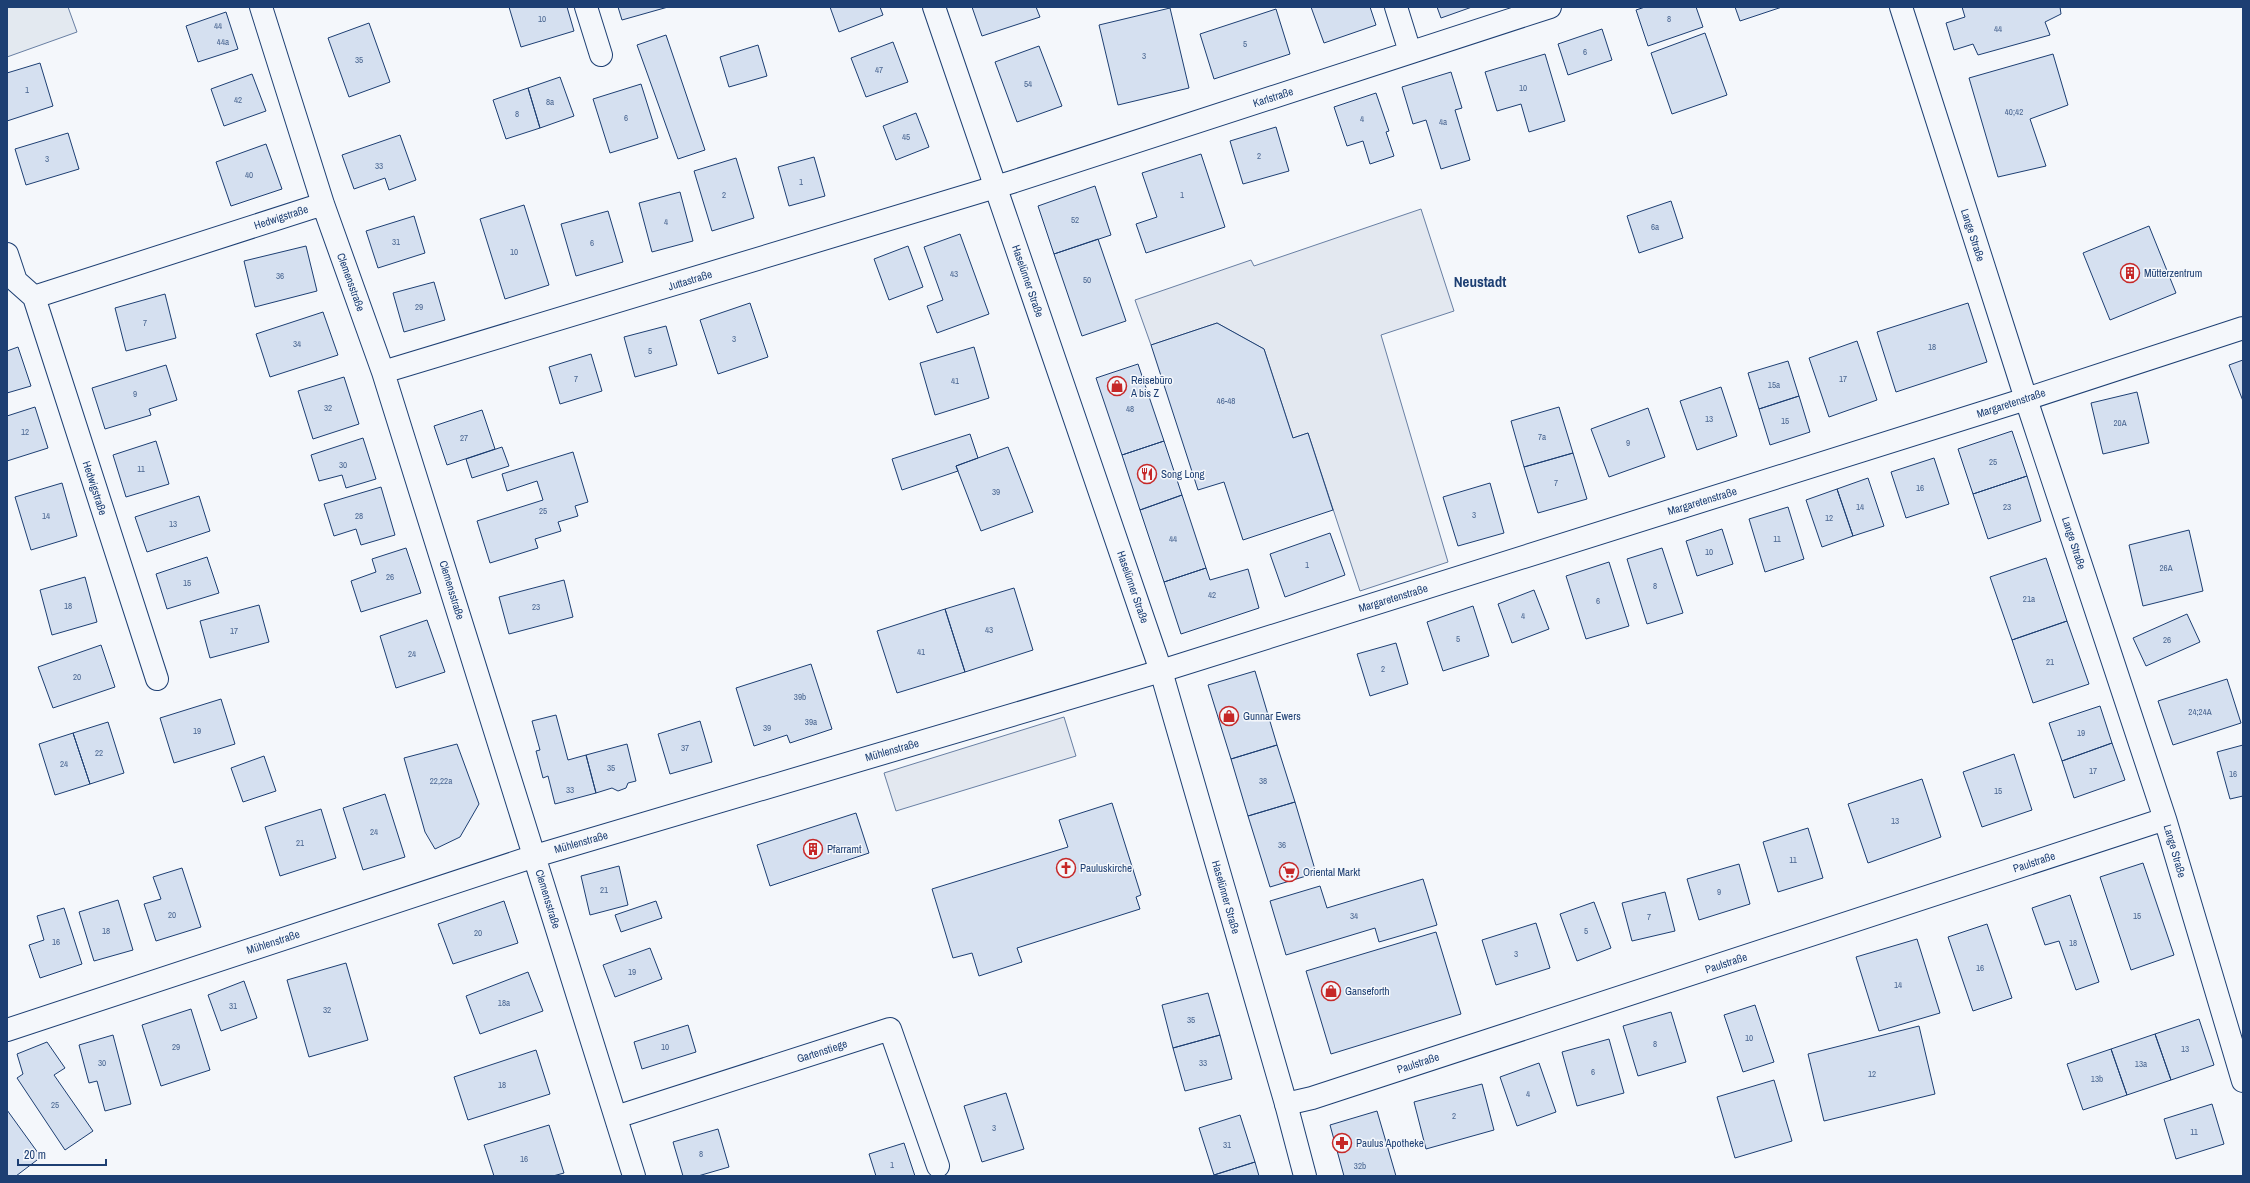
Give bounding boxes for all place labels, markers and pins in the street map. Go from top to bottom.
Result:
building icon: Mütterzentrum [2119,262,2141,284]
place label: Mütterzentrum [2144,266,2202,280]
place label: Reisebüro A bis Z [1130,373,1173,400]
shop icon: Reisebüro A bis Z [1106,375,1128,397]
restaurant icon: Song Long [1136,463,1158,485]
place label: Song Long [1161,467,1205,481]
shop icon: Gunnar Ewers [1218,705,1240,727]
place label: Gunnar Ewers [1243,709,1301,723]
building icon: Pfarramt [802,838,824,860]
place label: Pfarramt [827,842,862,856]
church icon: Pauluskirche [1055,857,1077,879]
place label: Pauluskirche [1080,861,1132,875]
supermarket icon: Oriental Markt [1278,861,1300,883]
place label: Oriental Markt [1303,865,1361,879]
shop icon: Ganseforth [1320,980,1342,1002]
place label: Ganseforth [1345,984,1390,998]
pharmacy icon: Paulus Apotheke [1331,1132,1353,1154]
place label: Paulus Apotheke [1356,1136,1424,1150]

